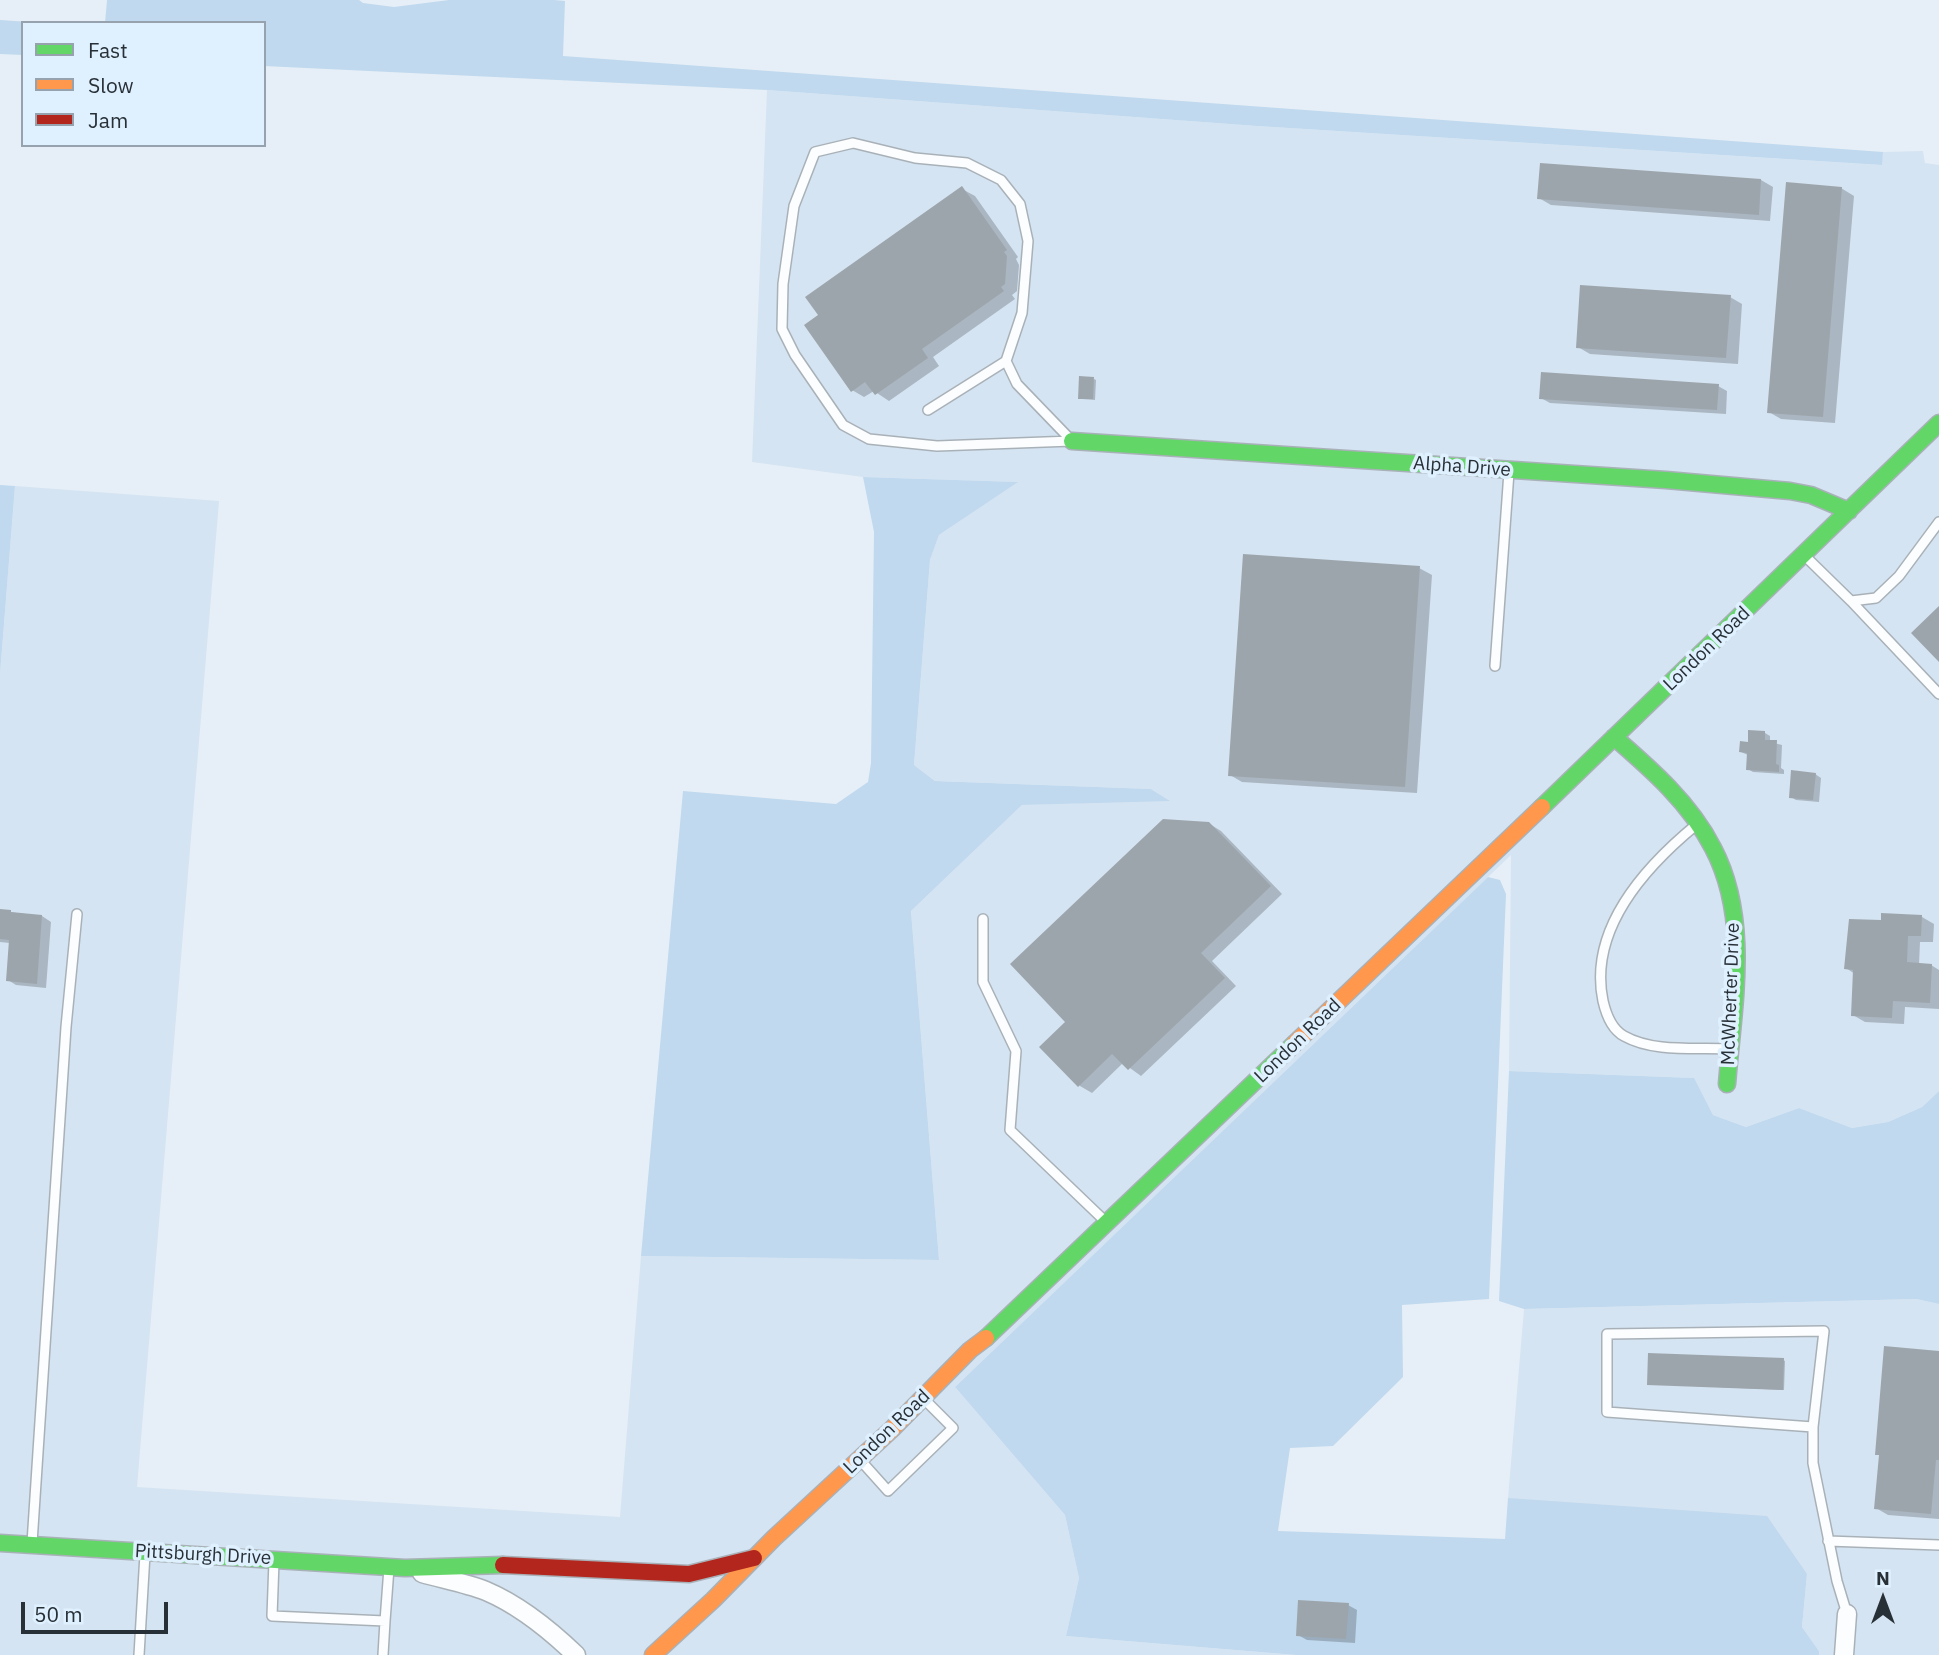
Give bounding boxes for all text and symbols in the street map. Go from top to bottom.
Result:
legend [21,21,266,147]
text: Fast [88,36,128,64]
text: Slow [88,71,134,99]
text: Jam [88,106,128,134]
street label: Alpha Drive [1412,452,1512,482]
street label: London Road [1659,602,1755,696]
street label: McWherter Drive [1717,922,1745,1066]
street label: London Road [1250,994,1346,1088]
street label: London Road [839,1385,935,1479]
street label: Pittsburgh Drive [134,1540,272,1570]
north arrow [1848,1564,1918,1634]
text: N [1876,1566,1890,1590]
scale bar [24,1588,172,1632]
text: 50 m [34,1600,83,1628]

